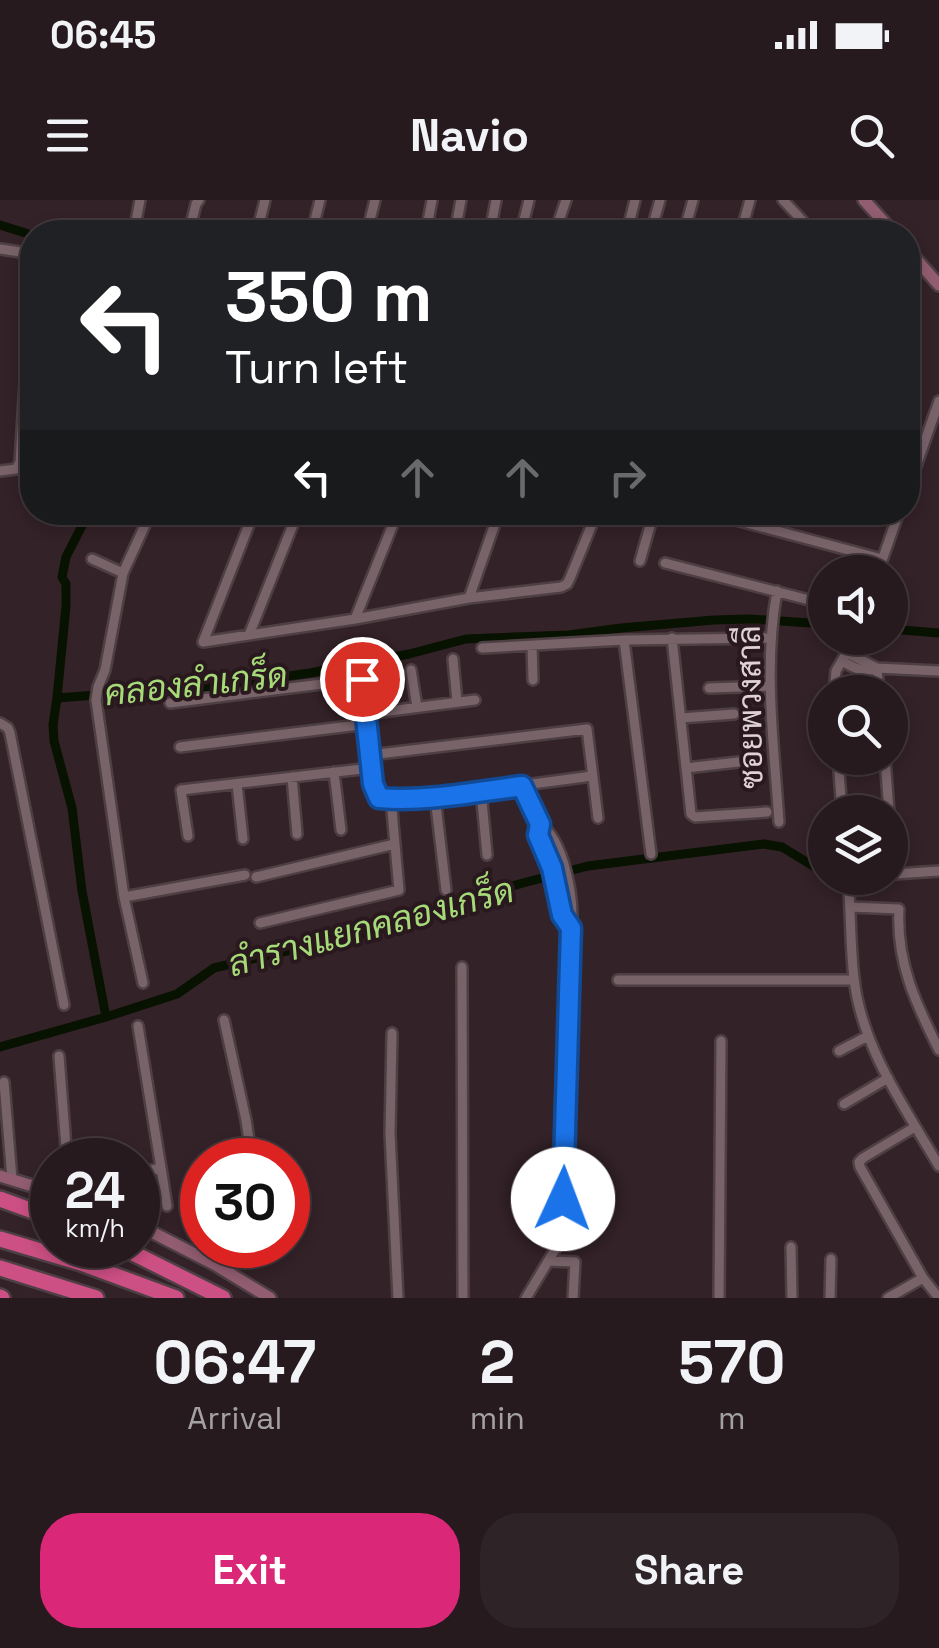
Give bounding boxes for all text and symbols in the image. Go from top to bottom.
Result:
text: 06:45 [50,11,156,59]
text: Navio [410,107,529,164]
icon: menu [40,108,95,163]
icon: search [844,108,899,163]
text: 350 m [225,252,432,341]
icon: left [60,260,190,390]
text: Turn left [225,339,408,396]
icon: left [285,450,340,505]
icon: ahead [390,450,445,505]
icon: ahead [495,450,550,505]
icon: right [600,450,655,505]
map controls [808,555,908,895]
button: sound [808,555,908,655]
street label: ซอยพวงสาลี [729,625,771,789]
pin [320,637,405,722]
water label: คลองลำเกร็ด [102,650,290,715]
icon: arrive [335,652,390,707]
button: search [808,675,908,775]
button: layers [808,795,908,895]
water label: ลำรางแยกคลองเกร็ด [223,865,519,986]
speed limit sign: 30 [180,1138,310,1268]
position arrow [511,1147,615,1251]
text: 24 [65,1159,125,1223]
text: km/h [65,1212,125,1244]
text: 06:47 [154,1324,316,1401]
text: 2 [479,1324,515,1401]
text: 570 [678,1324,785,1401]
text: Arrival [187,1398,282,1438]
text: min [470,1398,525,1438]
text: m [718,1398,746,1438]
button: Exit [40,1513,460,1628]
button: Share [480,1513,899,1628]

